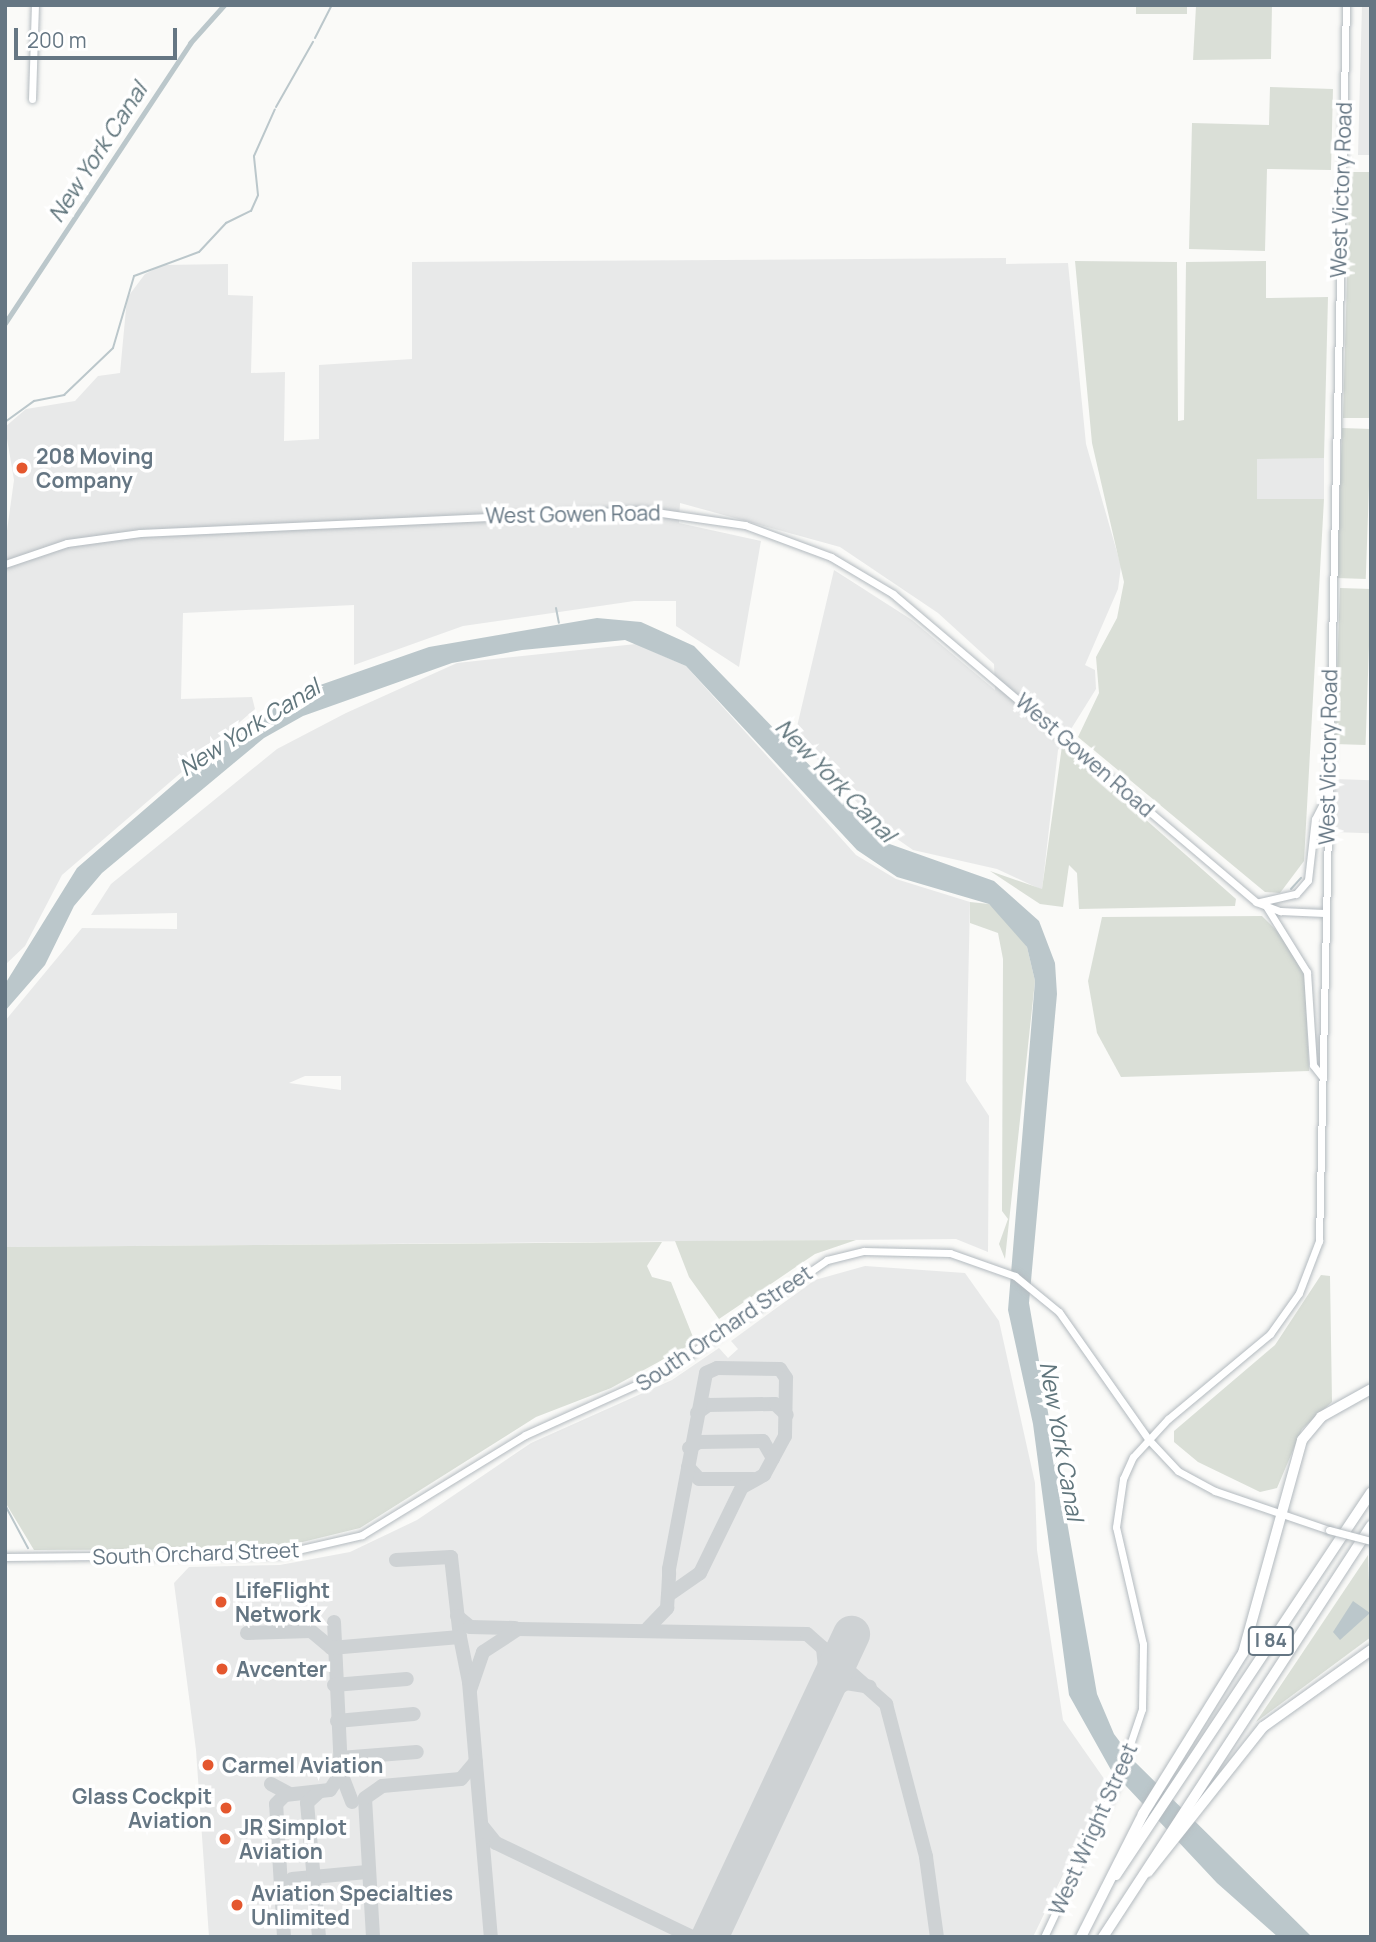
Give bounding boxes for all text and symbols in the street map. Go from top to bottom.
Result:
scale bar [18,14,180,58]
text: 200 m [27,26,87,54]
water label: New York Canal [42,77,152,227]
street label: West Victory Road [1325,102,1357,278]
place label: 208 Moving Company [36,443,153,493]
marker: 208 Moving Company [14,460,30,476]
street label: West Gowen Road [485,500,661,528]
street label: West Victory Road [1314,669,1342,845]
water label: New York Canal [173,673,325,781]
street label: West Gowen Road [1011,688,1159,822]
water label: New York Canal [770,713,902,847]
street label: South Orchard Street [631,1260,817,1396]
water label: New York Canal [1034,1359,1090,1523]
street label: South Orchard Street [92,1537,300,1569]
place label: LifeFlight Network [235,1577,330,1627]
marker: LifeFlight Network [213,1594,229,1610]
road number: I 84 [1246,1625,1296,1656]
place label: Avcenter [236,1656,327,1682]
marker: Avcenter [214,1661,230,1677]
street label: West Wright Street [1044,1739,1142,1919]
place label: Carmel Aviation [222,1752,383,1778]
marker: Carmel Aviation [200,1757,216,1773]
place label: Glass Cockpit Aviation [72,1783,212,1833]
marker: Glass Cockpit Aviation [218,1800,234,1816]
place label: JR Simplot Aviation [239,1814,347,1864]
marker: JR Simplot Aviation [217,1831,233,1847]
place label: Aviation Specialties Unlimited [251,1880,453,1930]
marker: Aviation Specialties Unlimited [229,1897,245,1913]

